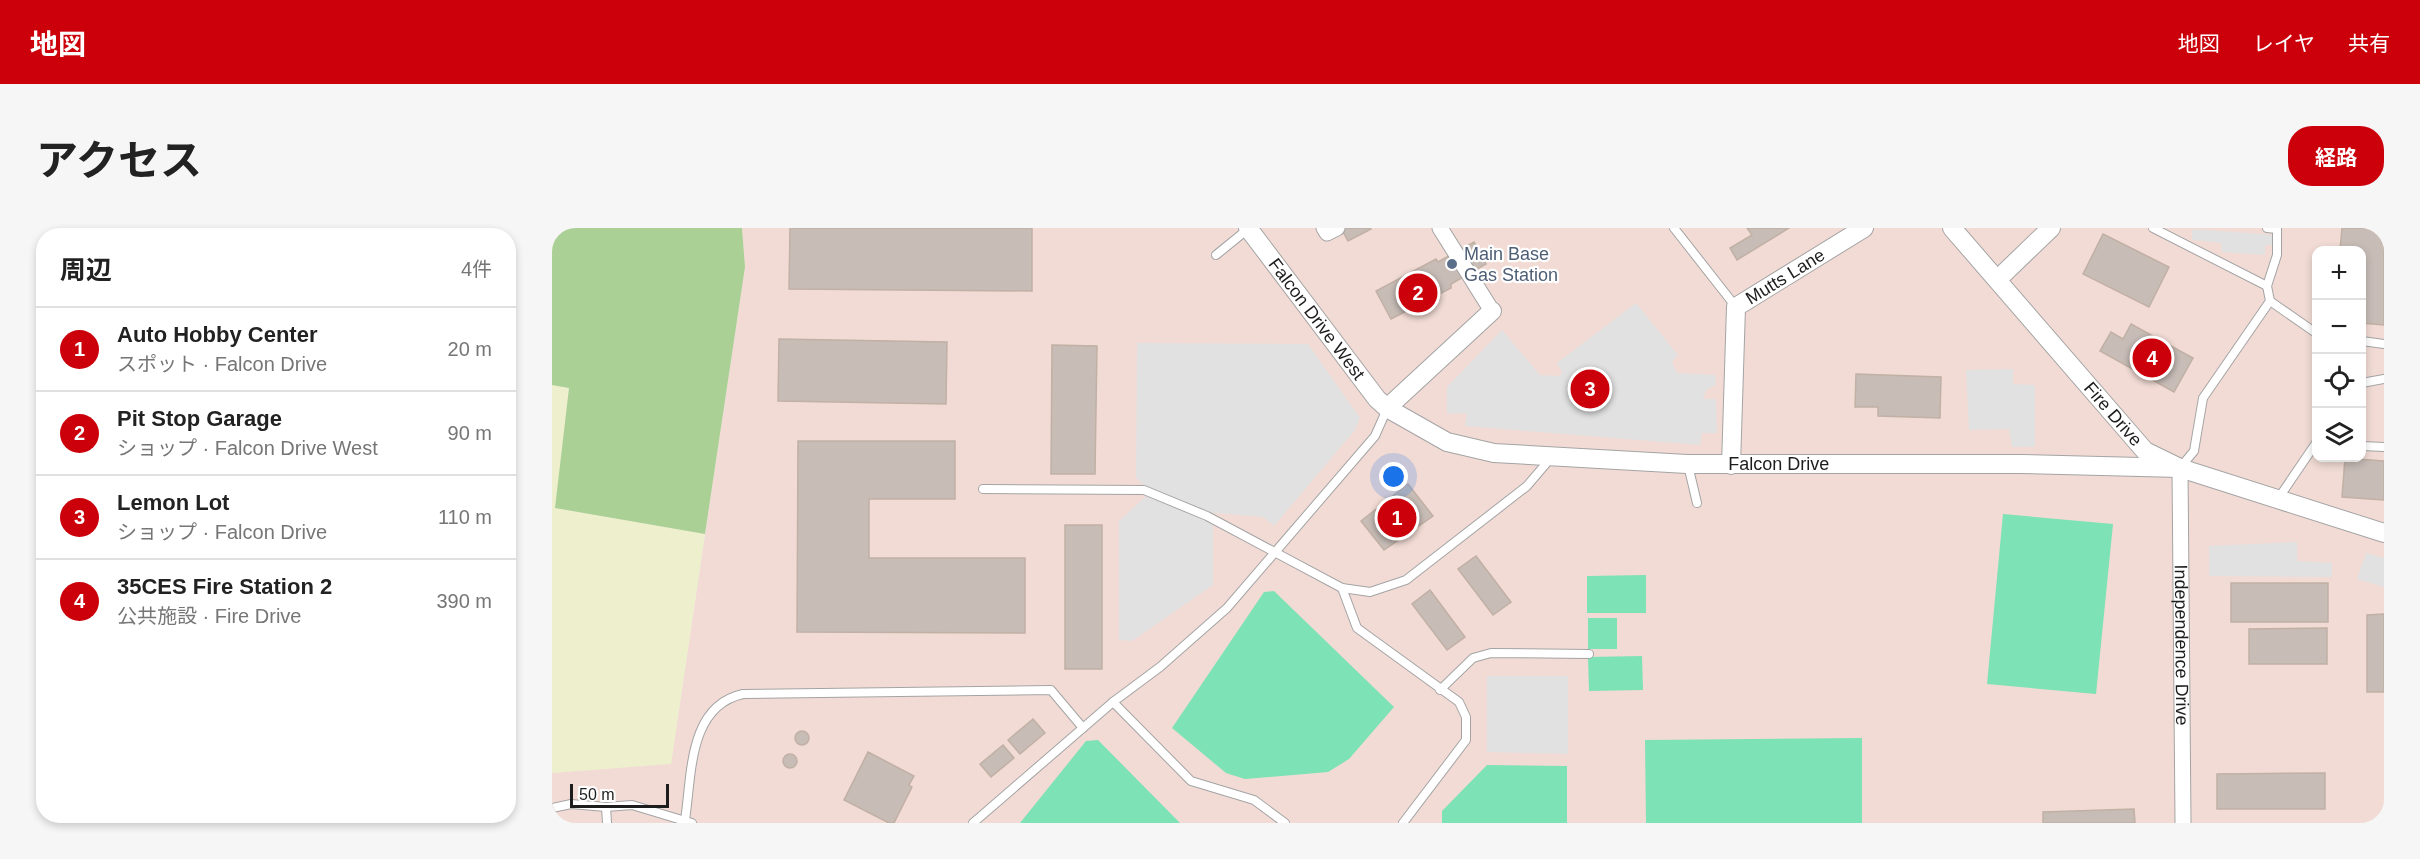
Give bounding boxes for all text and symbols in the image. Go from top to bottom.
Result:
text: 地図 [30,29,86,60]
text: 地図 [2178,32,2220,55]
text: レイヤ [2253,32,2315,55]
text: 共有 [2348,32,2390,55]
button: 経路 [2288,126,2384,186]
text: アクセス [36,137,202,184]
place label: Main Base Gas Station [1464,244,1558,285]
street label: Mutts Lane [1742,245,1828,308]
map controls [2312,246,2366,462]
button: + [2312,246,2366,300]
street label: Falcon Drive West [1264,254,1369,384]
text: 周辺 [60,255,112,285]
marker: Main Base Gas Station [1445,257,1459,271]
text: 4件 [461,258,492,280]
pin: 2 [1398,270,1438,316]
button: − [2312,300,2366,354]
text: Auto Hobby Center [117,322,317,347]
pin: 4 [2132,336,2172,380]
text: 1 [74,338,85,360]
text: 20 m [448,338,492,360]
text: スポット · Falcon Drive [117,353,327,375]
button: locate [2312,354,2366,408]
pin: 3 [1570,366,1610,412]
street label: Fire Drive [2080,378,2146,450]
text: Pit Stop Garage [117,406,282,431]
button: layers [2312,408,2366,462]
text: 2 [74,422,85,444]
text: 90 m [448,422,492,444]
text: ショップ · Falcon Drive West [117,437,378,459]
street label: Falcon Drive [1728,454,1829,474]
your location [1379,462,1408,491]
text: Lemon Lot [117,490,229,515]
pin: 1 [1378,496,1416,540]
text: 3 [74,506,85,528]
text: 110 m [438,506,492,528]
text: ショップ · Falcon Drive [117,521,327,543]
street label: Independence Drive [2171,564,2192,726]
text: 35CES Fire Station 2 [117,574,332,599]
text: 4 [74,590,85,612]
text: 390 m [436,590,492,612]
text: 公共施設 · Fire Drive [117,605,301,627]
scale bar [570,781,669,808]
text: 50 m [579,786,615,803]

